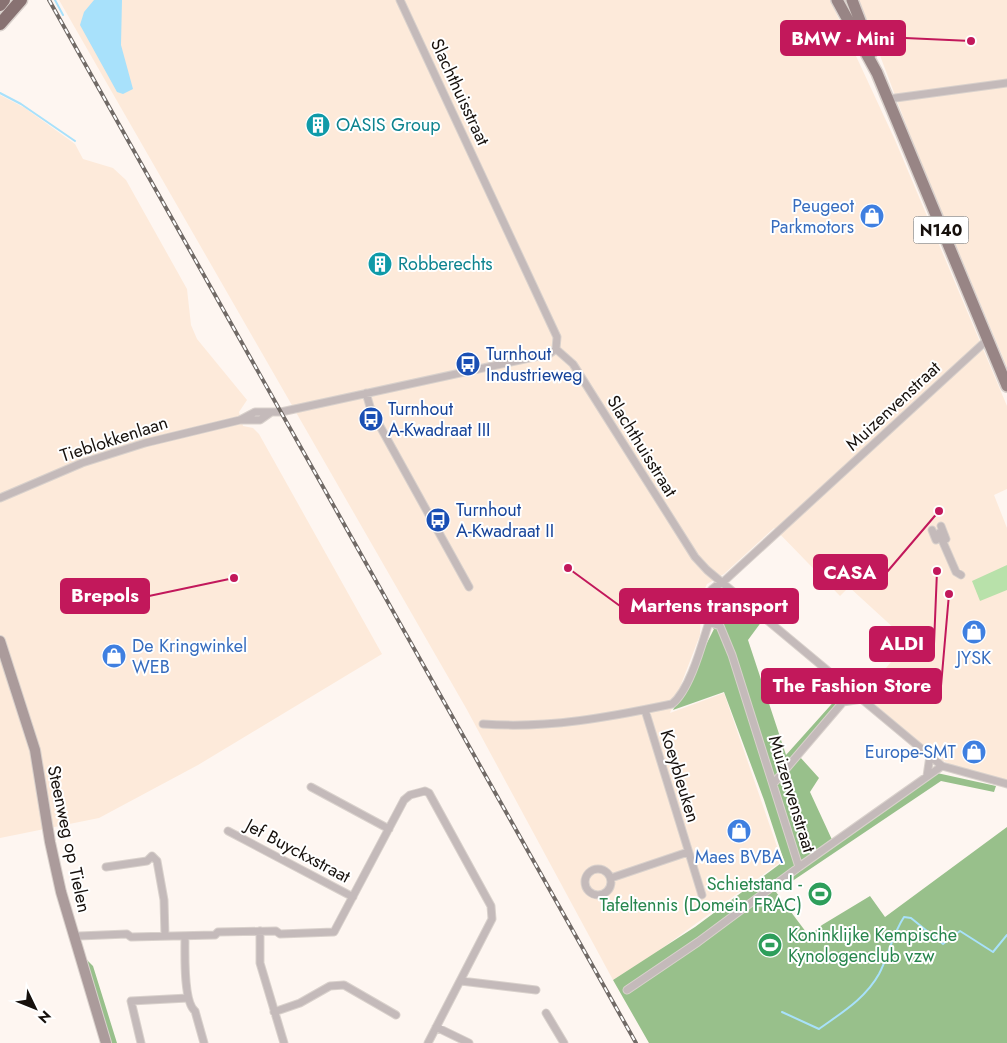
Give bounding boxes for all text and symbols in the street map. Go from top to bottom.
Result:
callout: BMW - Mini [781,21,905,55]
text: BMW - Mini [791,25,895,52]
street label: Slachthuisstraat [424,34,496,150]
building icon: OASIS Group [305,112,331,138]
place label: OASIS Group [336,112,441,138]
place label: Peugeot Parkmotors [770,193,855,240]
shop icon: Peugeot Parkmotors [859,203,885,229]
road number: N140 [914,216,968,244]
building icon: Robberechts [367,251,393,277]
place label: Robberechts [398,251,493,277]
place label: Turnhout Industrieweg [486,341,583,388]
bus stop icon: Turnhout Industrieweg [455,351,481,377]
street label: Muizenvenstraat [840,355,947,457]
street label: Slachthuisstraat [600,390,684,502]
place label: Turnhout A-Kwadraat III [388,396,491,443]
bus stop icon: Turnhout A-Kwadraat III [358,406,384,432]
street label: Tieblokkenlaan [57,409,171,469]
place label: Turnhout A-Kwadraat II [456,497,554,544]
bus stop icon: Turnhout A-Kwadraat II [425,507,451,533]
callout: CASA [814,555,887,589]
text: CASA [824,559,876,586]
callout: Brepols [61,579,149,613]
text: Brepols [71,582,139,609]
callout: Martens transport [620,589,798,623]
text: Martens transport [630,592,788,619]
shop icon: JYSK [961,619,987,645]
callout: ALDI [870,627,934,661]
text: ALDI [879,630,924,657]
place label: De Kringwinkel WEB [132,633,247,680]
shop icon: De Kringwinkel WEB [101,643,127,669]
place label: JYSK [955,645,992,671]
callout: The Fashion Store [762,669,941,703]
text: The Fashion Store [773,672,931,699]
street label: Koeybleuken [654,726,706,826]
street label: Muizenvenstraat [762,732,822,856]
place label: Europe-SMT [865,739,957,765]
shop icon: Europe-SMT [961,739,987,765]
street label: Steenweg op Tielen [41,763,97,915]
street label: Jef Buyckxstraat [239,812,356,890]
shop icon: Maes BVBA [726,818,752,844]
place label: Maes BVBA [695,844,783,870]
place label: Schietstand - Tafeltennis (Domein FRAC) [600,871,802,918]
sports icon: Schietstand - Tafeltennis (Domein FRAC) [807,881,833,907]
place label: Koninklijke Kempische Kynologenclub vzw [788,922,957,969]
sports icon: Koninklijke Kempische Kynologenclub vzw [757,932,783,958]
north arrow [10,983,60,1033]
text: N [33,1006,56,1028]

